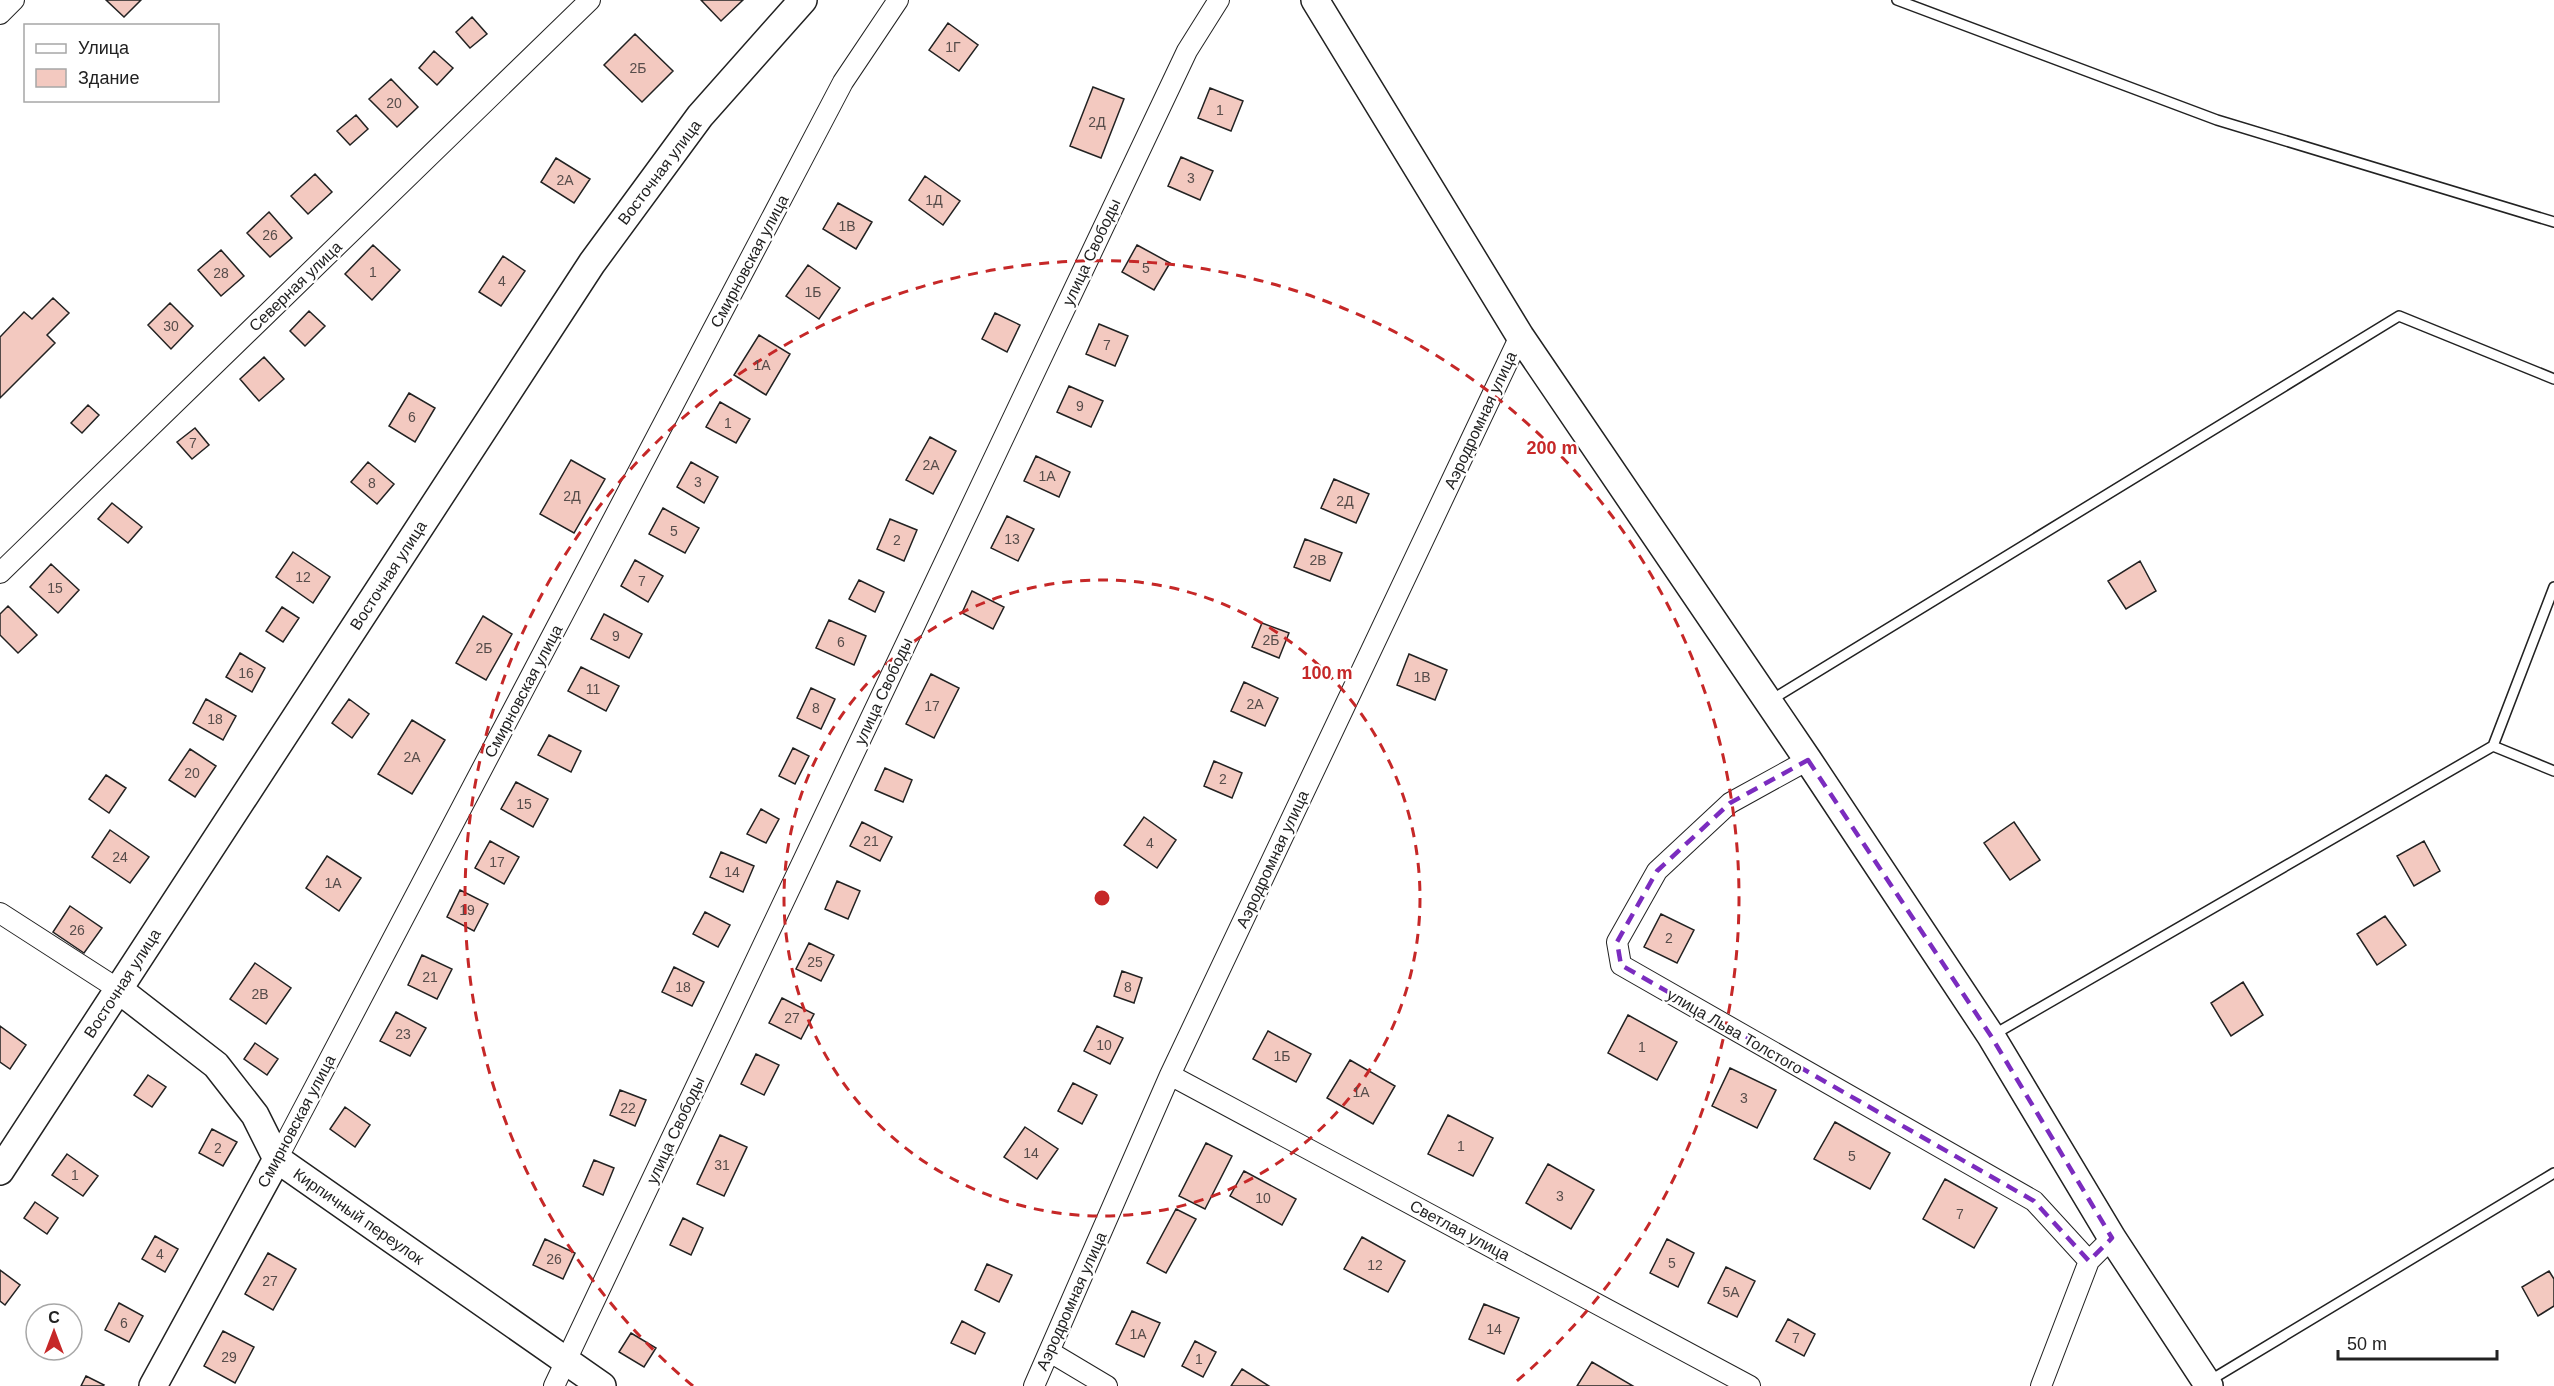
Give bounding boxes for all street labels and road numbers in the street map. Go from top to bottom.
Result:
street label: Восточная улица [615,117,704,228]
street label: Смирновская улица [707,192,792,330]
street label: улица Свободы [1059,196,1124,308]
street label: Северная улица [246,238,345,335]
street label: Аэродромная улица [1441,349,1520,492]
street label: Восточная улица [347,518,430,633]
street label: Смирновская улица [481,622,566,760]
street label: улица Свободы [851,635,916,747]
street label: Аэродромная улица [1233,788,1312,931]
street label: Восточная улица [81,926,164,1041]
street label: улица Льва Толстого [1664,986,1806,1077]
street label: Смирновская улица [254,1052,339,1190]
street label: улица Свободы [643,1074,708,1186]
street label: Кирпичный переулок [290,1165,428,1268]
street label: Светлая улица [1407,1197,1513,1264]
street label: Аэродромная улица [1033,1229,1110,1373]

